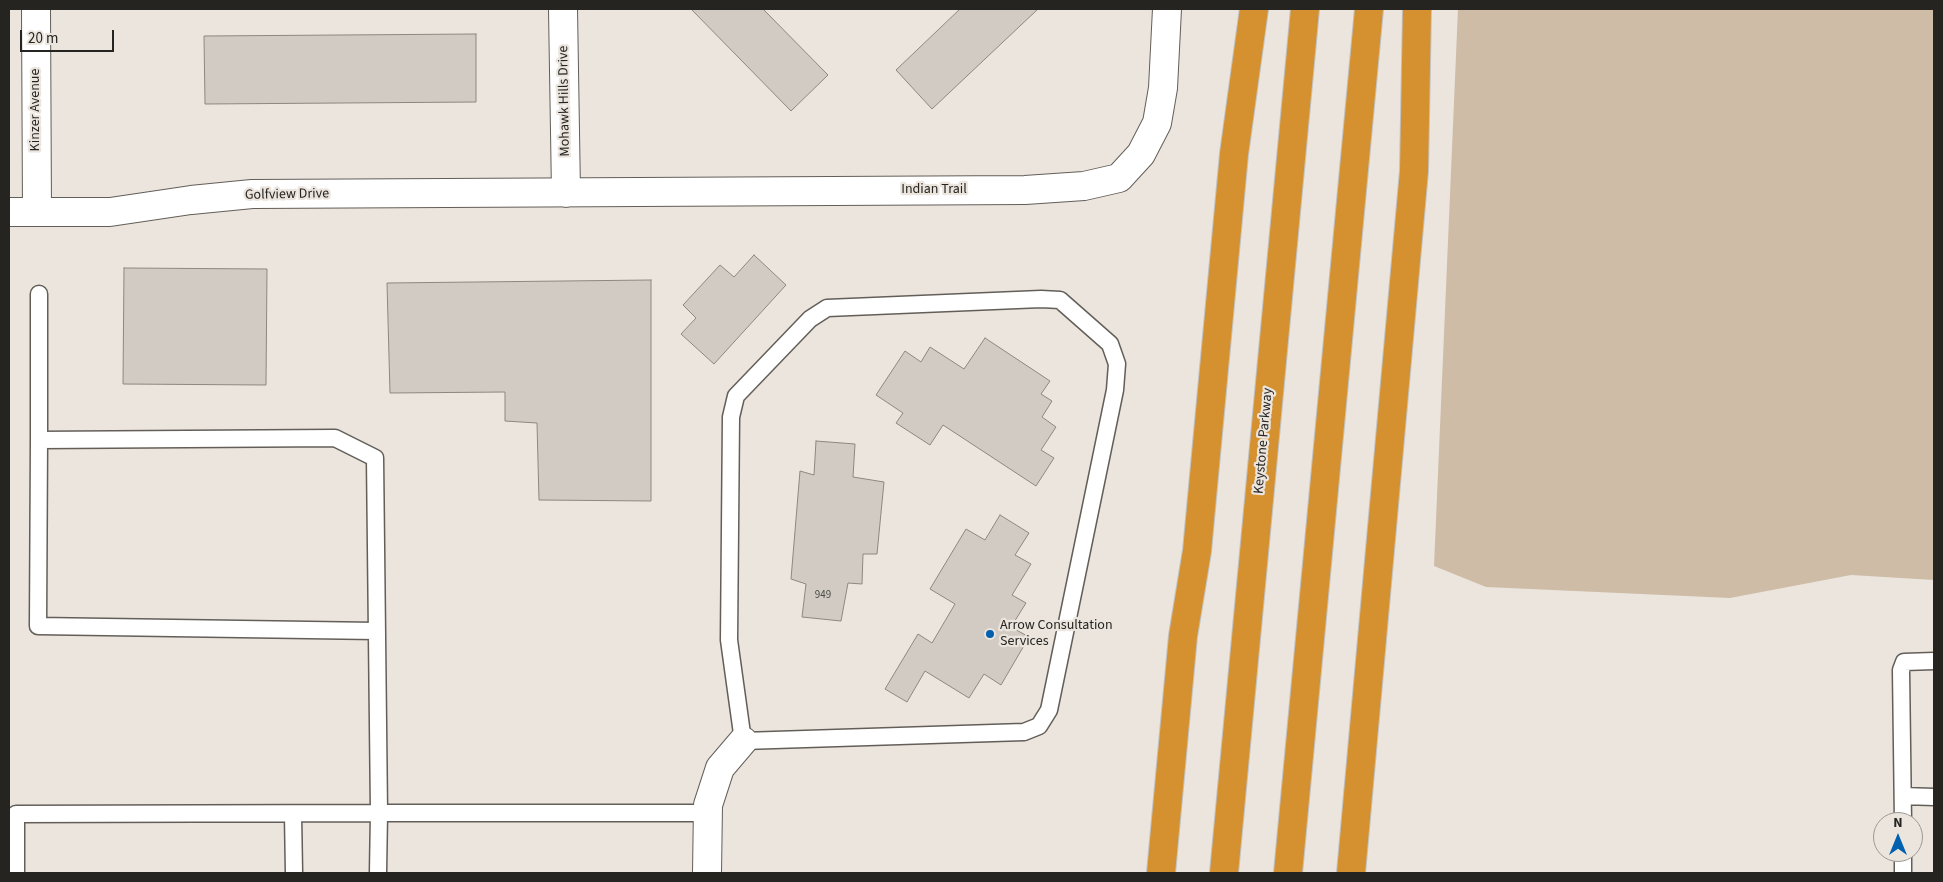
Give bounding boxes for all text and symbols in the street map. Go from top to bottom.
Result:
scale bar [22,20,116,52]
text: 20 m [28,28,58,49]
street label: Mohawk Hills Drive [556,45,574,157]
street label: Kinzer Avenue [28,69,44,151]
street label: Indian Trail [901,182,967,198]
street label: Golfview Drive [245,186,329,204]
street label: Keystone Parkway [1251,387,1277,495]
house number: 949 [815,589,831,603]
place label: Arrow Consultation Services [1000,618,1113,650]
marker: Arrow Consultation Services [984,628,996,640]
north arrow [1873,812,1923,862]
text: N [1893,813,1903,833]

